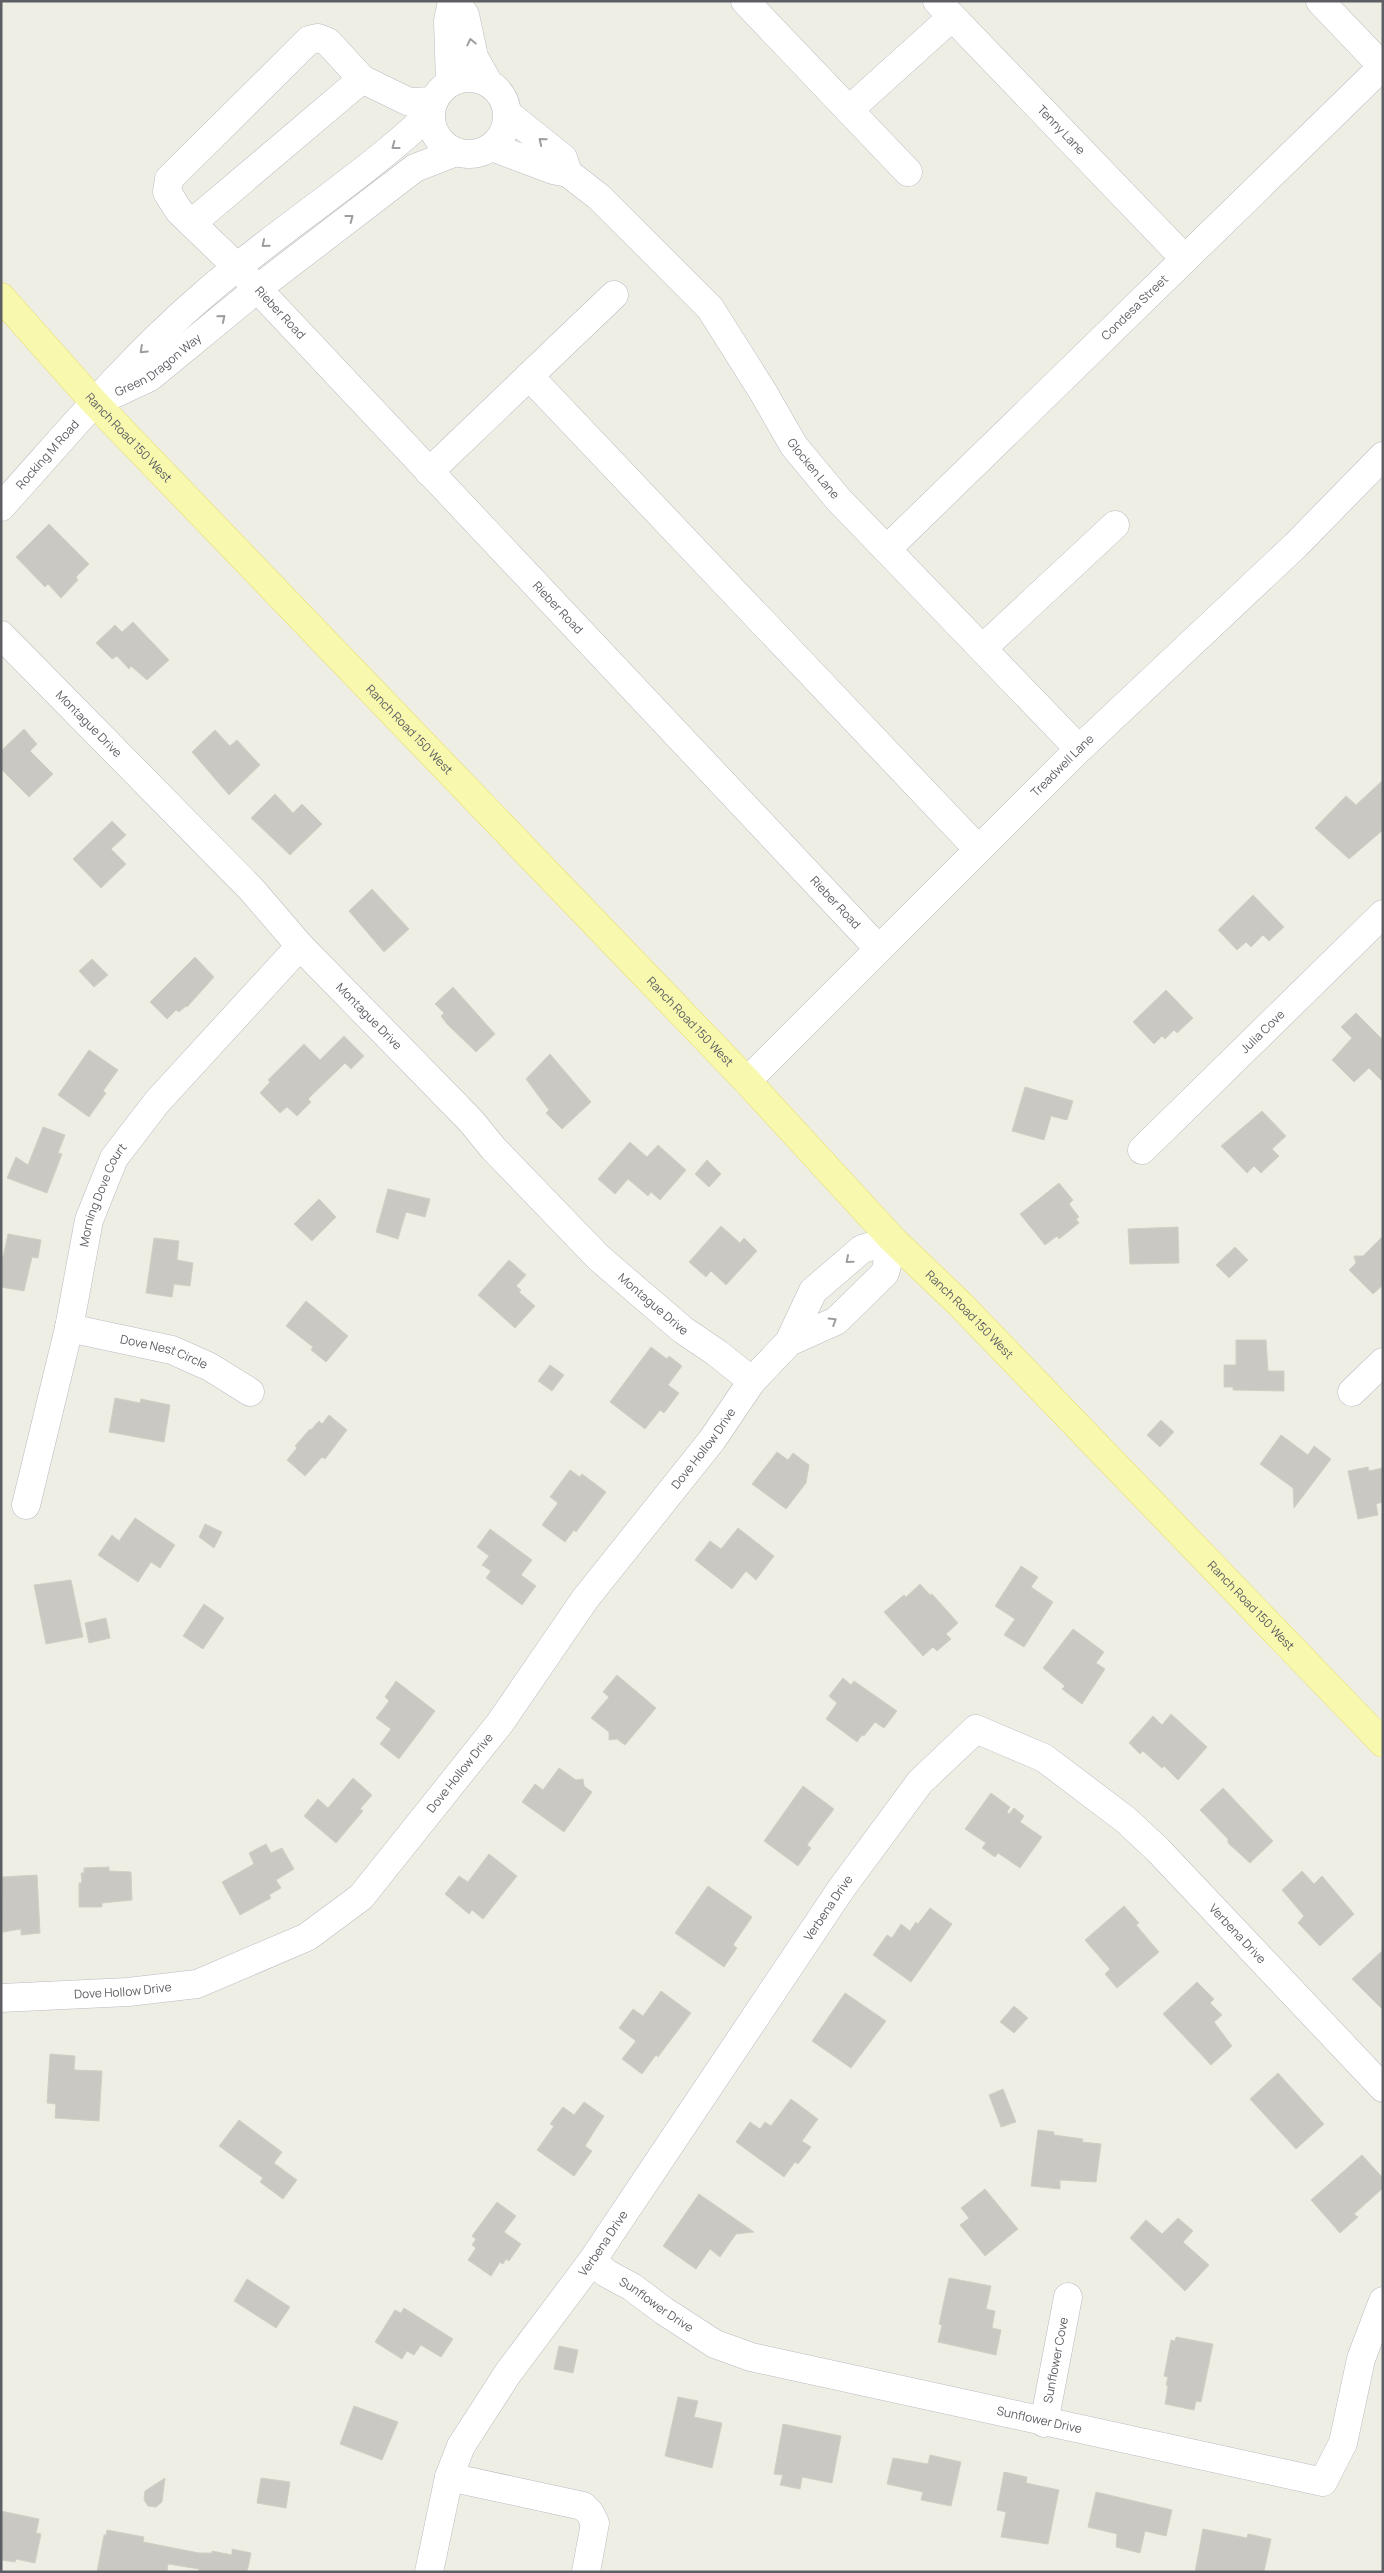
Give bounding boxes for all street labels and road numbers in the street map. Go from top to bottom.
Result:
street label: Tenny Lane [1034,101,1089,158]
street label: Condesa Street [1097,270,1172,344]
street label: Rieber Road [251,282,310,343]
street label: Green Dragon Way [112,329,205,400]
street label: Ranch Road 150 West [82,389,176,486]
street label: Rocking M Road [12,416,83,493]
street label: Glocken Lane [783,435,844,503]
street label: Rieber Road [529,577,587,637]
street label: Ranch Road 150 West [362,681,457,778]
street label: Montague Drive [52,687,126,761]
street label: Treadwell Lane [1027,730,1097,800]
street label: Rieber Road [807,872,865,932]
street label: Ranch Road 150 West [643,973,738,1070]
street label: Montague Drive [332,979,406,1053]
street label: Julia Cove [1237,1006,1288,1057]
street label: Morning Dove Court [75,1139,130,1248]
street label: Ranch Road 150 West [922,1266,1018,1363]
street label: Montague Drive [615,1269,692,1339]
street label: Dove Nest Circle [119,1330,210,1373]
street label: Dove Hollow Drive [667,1404,739,1493]
street label: Ranch Road 150 West [1204,1557,1299,1654]
street label: Dove Hollow Drive [422,1729,497,1816]
street label: Verbena Drive [800,1871,857,1944]
street label: Verbena Drive [1205,1900,1270,1967]
street label: Dove Hollow Drive [74,1978,172,2003]
street label: Verbena Drive [574,2207,631,2280]
street label: Sunflower Drive [616,2273,697,2336]
street label: Sunflower Cove [1039,2316,1072,2404]
street label: Sunflower Drive [995,2402,1084,2437]

